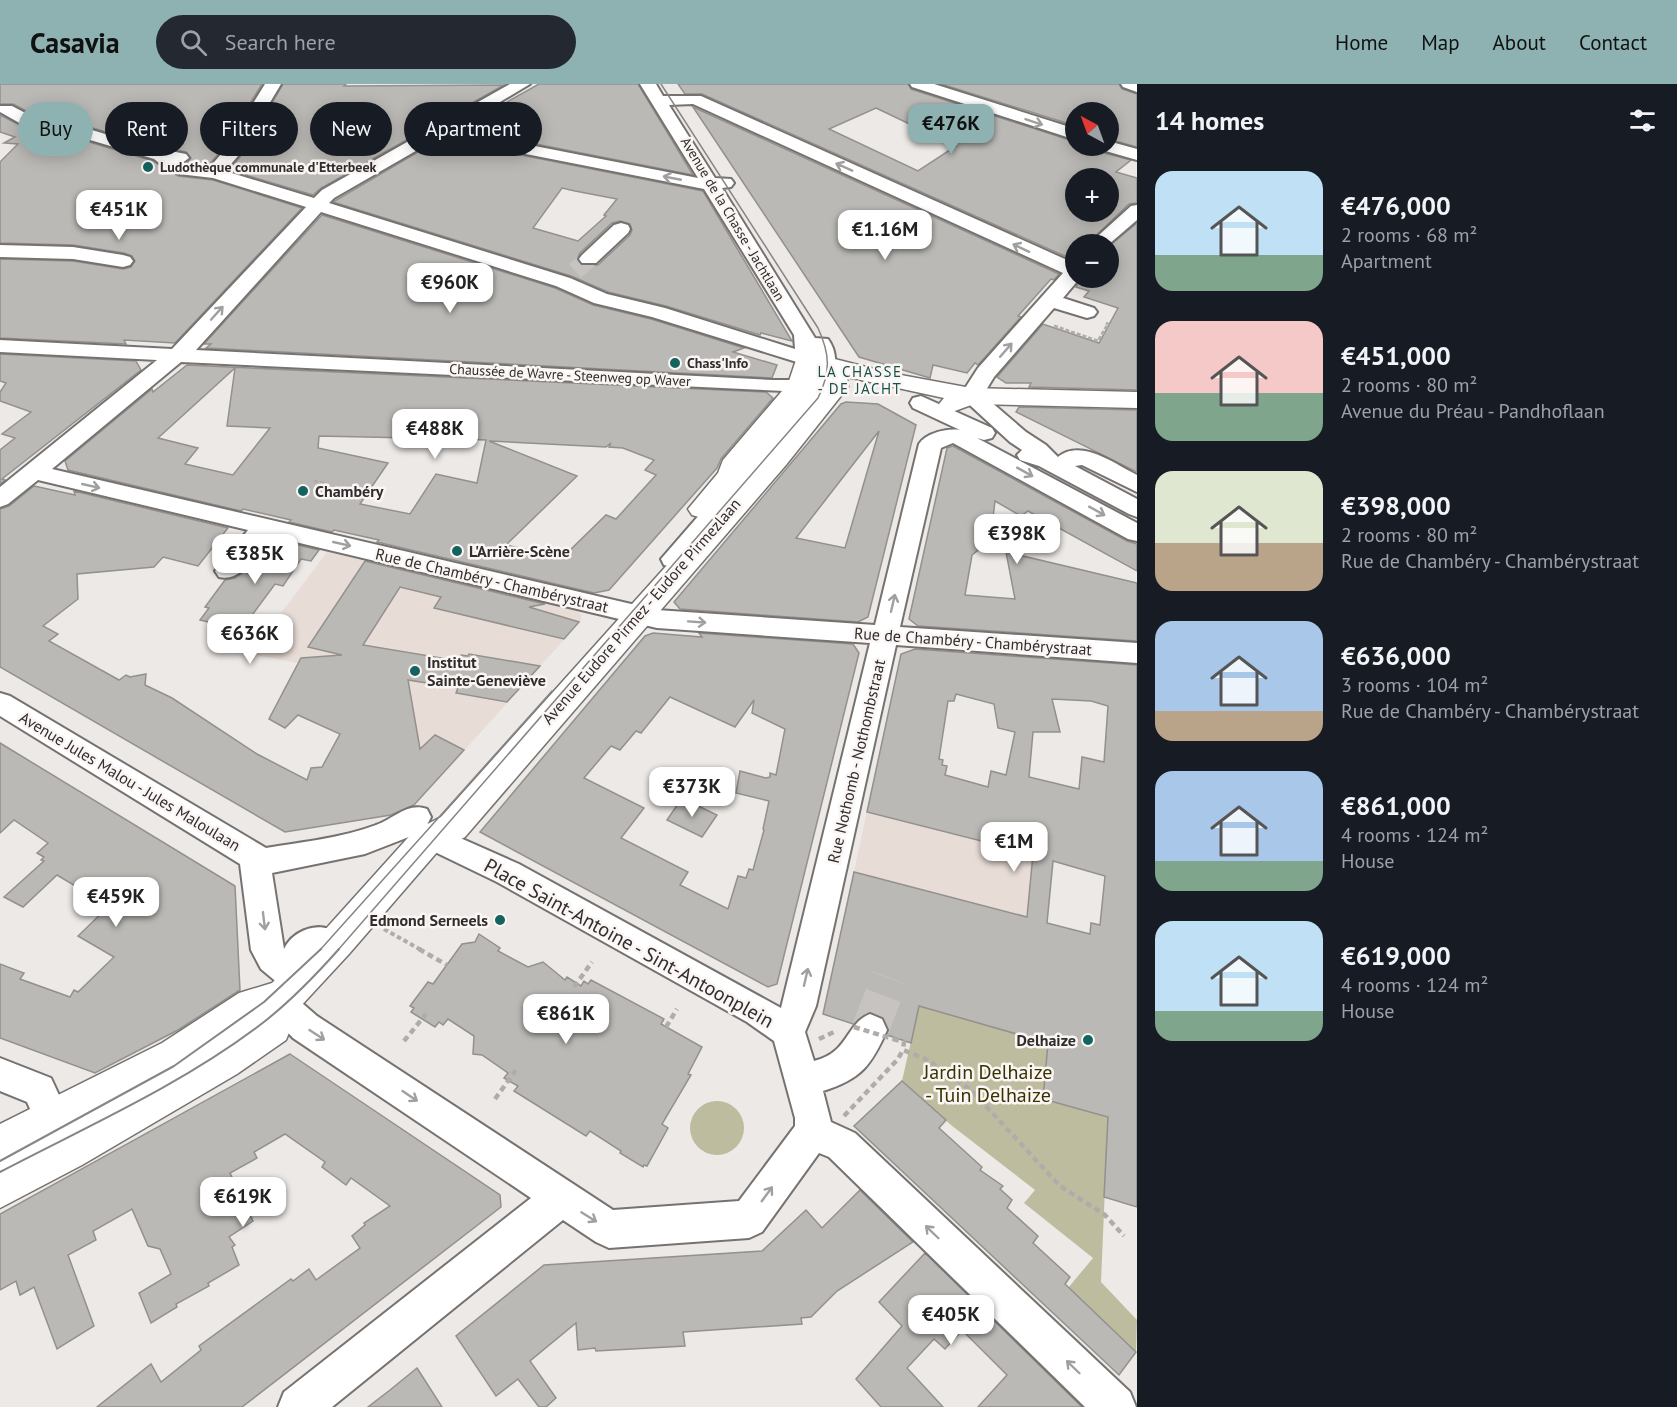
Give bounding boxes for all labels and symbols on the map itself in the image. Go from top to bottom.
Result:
north arrow [1065,102,1119,156]
pin: €476K [909,104,993,155]
one-way arrow [1024,117,1043,128]
street label: Avenue de la Chasse - Jachtlaan [677,134,789,304]
place label: Ludothèque communale d'Etterbeek [160,158,376,176]
marker: Ludothèque communale d'Etterbeek [141,160,155,174]
one-way arrow [835,160,853,172]
one-way arrow [663,172,682,183]
pin: €451K [77,190,161,241]
pin: €1.16M [836,210,934,261]
one-way arrow [1012,241,1030,252]
pin: €960K [408,263,492,314]
one-way arrow [210,306,224,321]
one-way arrow [999,343,1013,358]
place label: Chass'Info [687,354,749,372]
marker: Chass'Info [668,356,682,370]
street label: Chaussée de Wavre - Steenweg op Waver [449,360,691,390]
district label: LA CHASSE - DE JACHT [818,362,902,398]
pin: €488K [393,409,477,460]
one-way arrow [1016,466,1033,478]
one-way arrow [81,480,100,492]
place label: Chambéry [315,481,384,501]
marker: Chambéry [296,484,310,498]
street label: Avenue Eudore Pirmez - Eudore Pirmezlaan [537,494,745,728]
one-way arrow [1088,505,1105,517]
pin: €398K [975,514,1059,565]
pin: €385K [213,534,297,585]
one-way arrow [332,538,351,550]
place label: L'Arrière-Scène [469,541,570,561]
street label: Rue de Chambéry - Chambérystraat [374,543,611,617]
marker: L'Arrière-Scène [450,544,464,558]
one-way arrow [888,594,899,613]
pin: €636K [208,614,292,665]
one-way arrow [686,617,706,628]
street label: Rue de Chambéry - Chambérystraat [853,623,1093,659]
place label: Institut Sainte-Geneviève [427,652,546,690]
street label: Rue Nothomb - Nothombstraat [823,657,889,865]
marker: Institut Sainte-Geneviève [408,664,422,678]
street label: Avenue Jules Malou - Jules Maloulaan [16,707,244,855]
pin: €373K [650,767,734,818]
pin: €1M [985,822,1043,873]
street label: Place Saint-Antoine - Sint-Antoonplein [480,852,778,1034]
pin: €459K [74,877,158,928]
one-way arrow [258,910,269,930]
place label: Edmond Serneels [370,910,488,930]
marker: Edmond Serneels [493,913,507,927]
one-way arrow [801,968,812,987]
pin: €861K [524,994,608,1045]
one-way arrow [308,1029,325,1041]
place label: Delhaize [1017,1030,1076,1050]
marker: Delhaize [1081,1033,1095,1047]
park label: Jardin Delhaize - Tuin Delhaize [922,1059,1053,1108]
one-way arrow [401,1090,418,1102]
pin: €619K [201,1177,285,1228]
one-way arrow [761,1187,774,1203]
one-way arrow [580,1211,597,1223]
one-way arrow [925,1225,940,1239]
pin: €405K [909,1295,993,1346]
one-way arrow [1066,1360,1081,1374]

